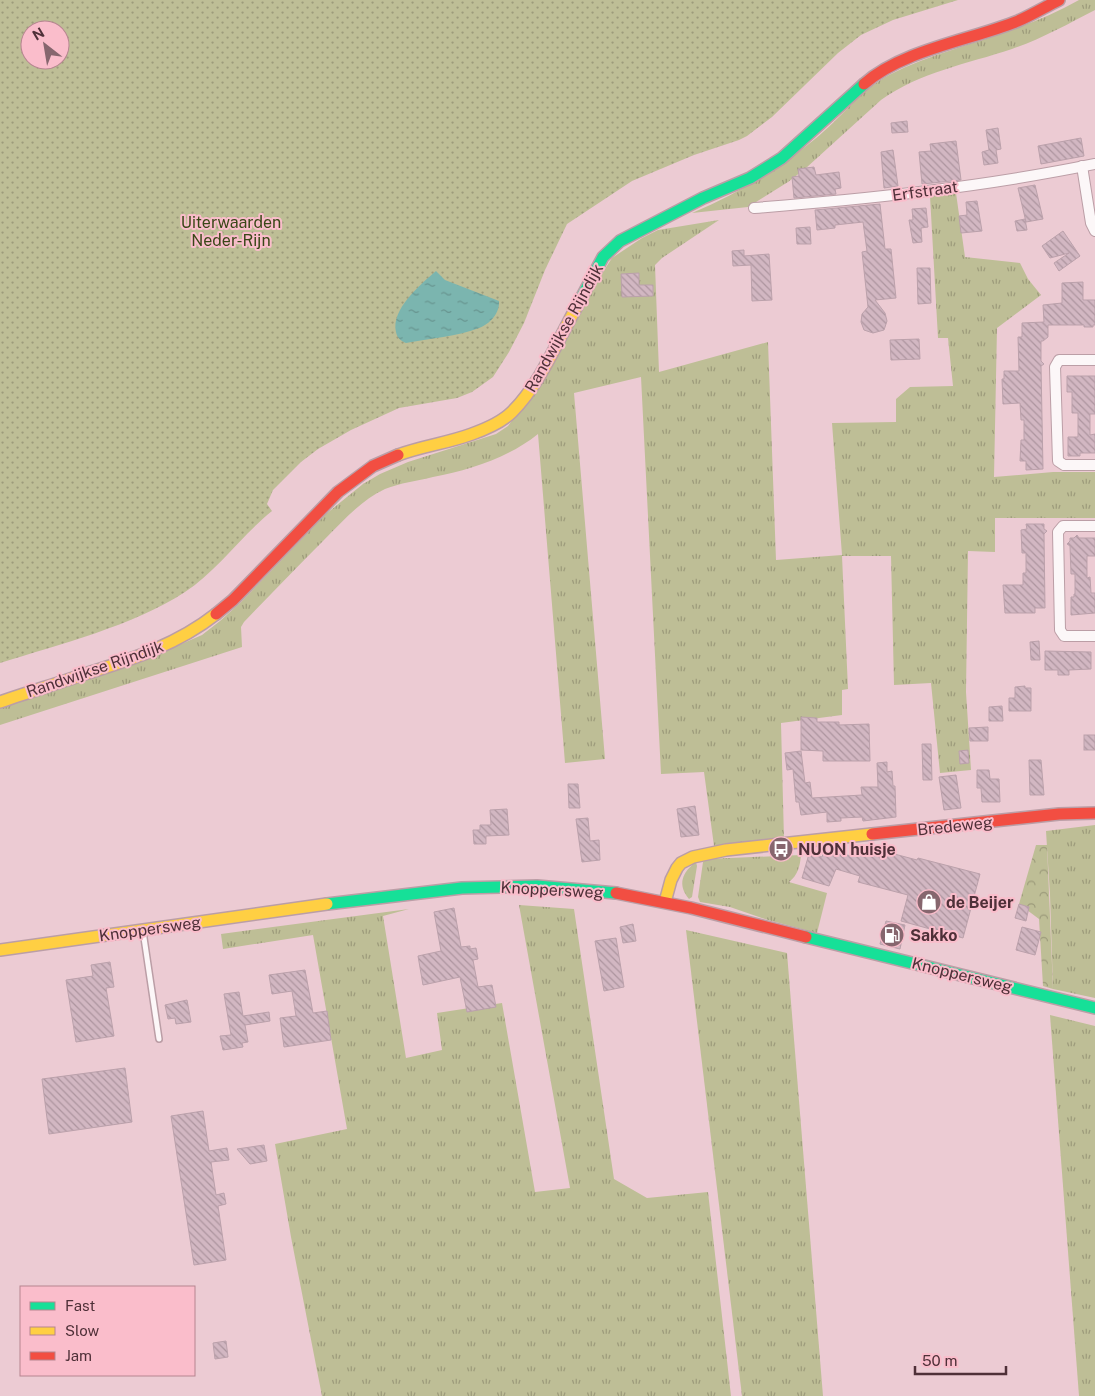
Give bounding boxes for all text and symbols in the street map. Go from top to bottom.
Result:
north arrow [20,20,70,70]
text: N [29,24,47,44]
street label: Erfstraat [891,177,959,205]
park label: Uiterwaarden Neder-Rijn [181,213,281,250]
street label: Randwijkse Rijndijk [521,260,607,396]
street label: Randwijkse Rijndijk [24,637,166,701]
street label: Bredeweg [916,813,994,839]
bus stop icon: NUON huisje [768,836,794,862]
place label: NUON huisje [798,840,896,859]
street label: Knoppersweg [500,878,604,902]
shop icon: de Beijer [916,889,942,915]
place label: de Beijer [946,893,1014,912]
street label: Knoppersweg [98,912,202,946]
fuel station icon: Sakko [879,922,905,948]
place label: Sakko [910,926,957,945]
street label: Knoppersweg [910,953,1014,997]
legend [20,1286,195,1376]
text: Fast [65,1297,95,1314]
text: Slow [65,1322,100,1339]
scale bar [915,1344,1006,1376]
text: Jam [65,1347,92,1364]
text: 50 m [922,1352,957,1369]

